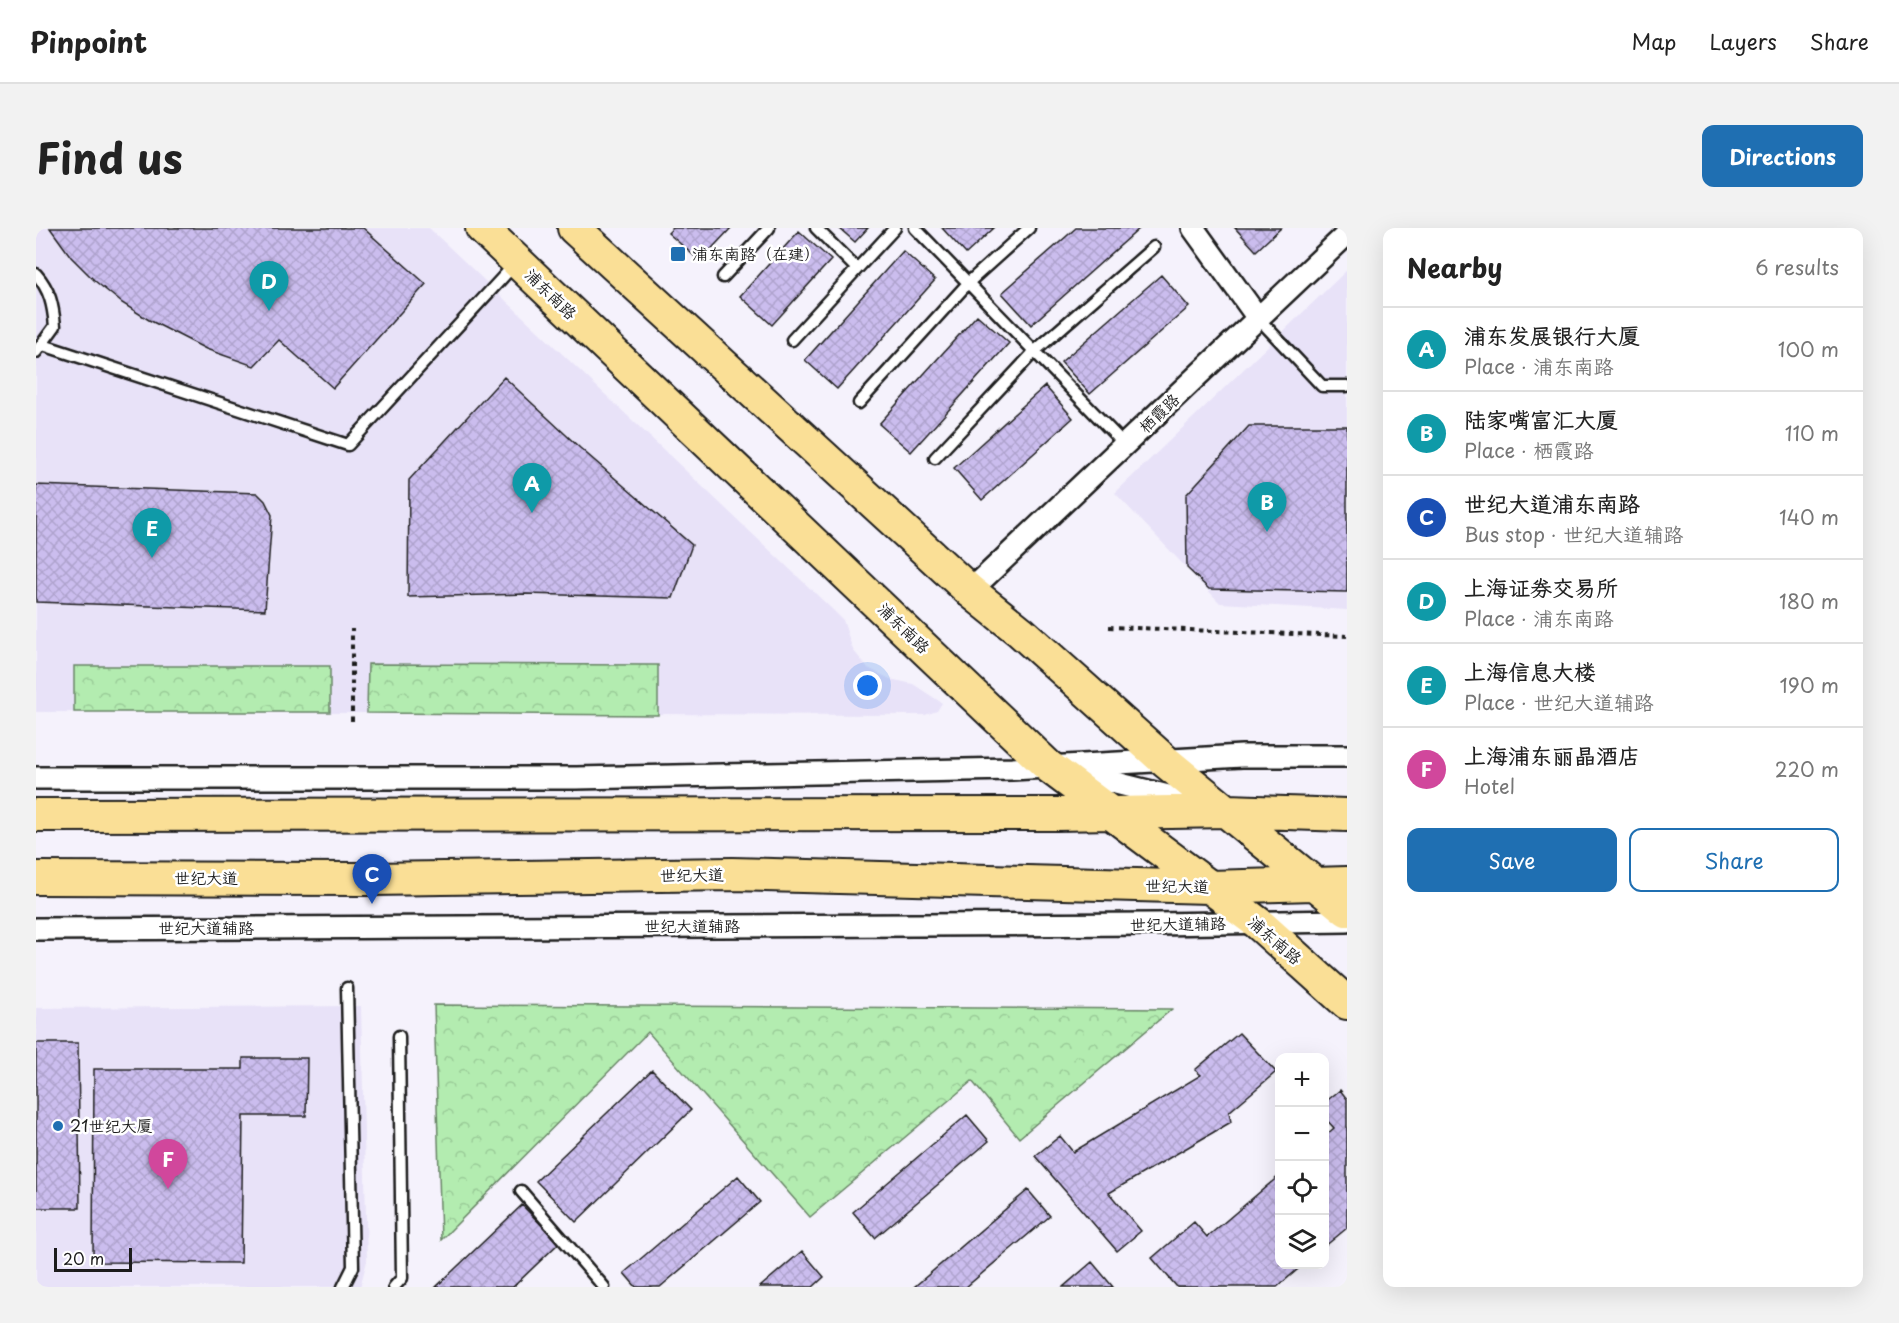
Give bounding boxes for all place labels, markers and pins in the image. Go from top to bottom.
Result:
place label: 浦东南路（在建） [692,241,820,265]
marker: 浦东南路（在建） [669,245,687,263]
pin: D [250,262,288,311]
pin: A [512,464,552,513]
pin: B [1248,482,1286,532]
pin: E [132,508,172,558]
pin: C [352,854,392,904]
place label: 21世纪大厦 [70,1113,153,1137]
marker: 21世纪大厦 [51,1119,65,1133]
pin: F [148,1140,188,1189]

